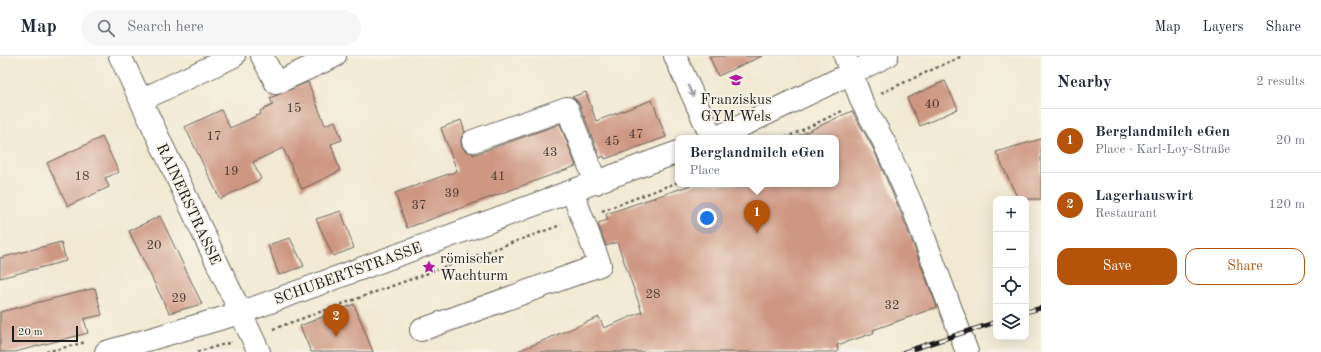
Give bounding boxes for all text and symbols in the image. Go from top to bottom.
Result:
search box [81,10,361,46]
icon: search [95,17,117,39]
text: Map [20,18,57,37]
text: Search here [127,20,204,35]
text: Map [1155,20,1181,34]
text: Layers [1203,20,1244,34]
text: Share [1266,20,1301,34]
school or university icon: Franziskus GYM Wels [728,72,744,88]
text: Nearby [1057,74,1112,91]
text: 2 results [1256,75,1305,88]
one-way arrow [688,85,695,97]
place label: Franziskus GYM Wels [700,93,772,125]
house number: 40 [924,98,940,111]
house number: 15 [286,102,302,115]
text: Berglandmilch eGen [1095,125,1230,140]
house number: 47 [628,128,644,141]
house number: 17 [206,130,222,143]
text: 1 [1066,134,1074,147]
text: 20 m [1276,134,1305,147]
house number: 45 [604,135,620,148]
popup [675,135,839,187]
street label: RAINERSTRASSE [153,142,222,268]
text: Place · Karl-Loy-Straße [1095,143,1230,156]
house number: 43 [542,146,558,159]
text: Berglandmilch eGen [689,146,825,161]
text: Place [689,164,720,177]
house number: 19 [223,165,239,178]
house number: 18 [74,170,90,183]
house number: 41 [490,170,506,183]
house number: 39 [444,187,460,200]
text: Lagerhauswirt [1095,189,1193,204]
map controls [993,196,1029,340]
button: + [993,196,1029,232]
text: 2 [1066,198,1074,211]
text: 120 m [1268,198,1305,211]
house number: 37 [411,199,427,212]
pin: 1 [744,200,770,233]
text: Restaurant [1095,207,1157,220]
your location [697,208,717,228]
button: − [993,232,1029,268]
house number: 20 [146,239,162,252]
street label: SCHUBERTSTRASSE [273,241,424,308]
button: Save [1057,248,1177,285]
button: Share [1185,248,1305,285]
place label: römischer Wachturm [440,252,508,284]
place icon: römischer Wachturm [421,259,437,275]
button: locate [993,268,1029,304]
house number: 28 [645,288,661,301]
house number: 29 [171,292,187,305]
house number: 32 [884,299,900,312]
pin: 2 [323,304,349,337]
button: layers [993,304,1029,340]
scale bar [12,324,78,343]
text: 20 m [18,327,43,338]

